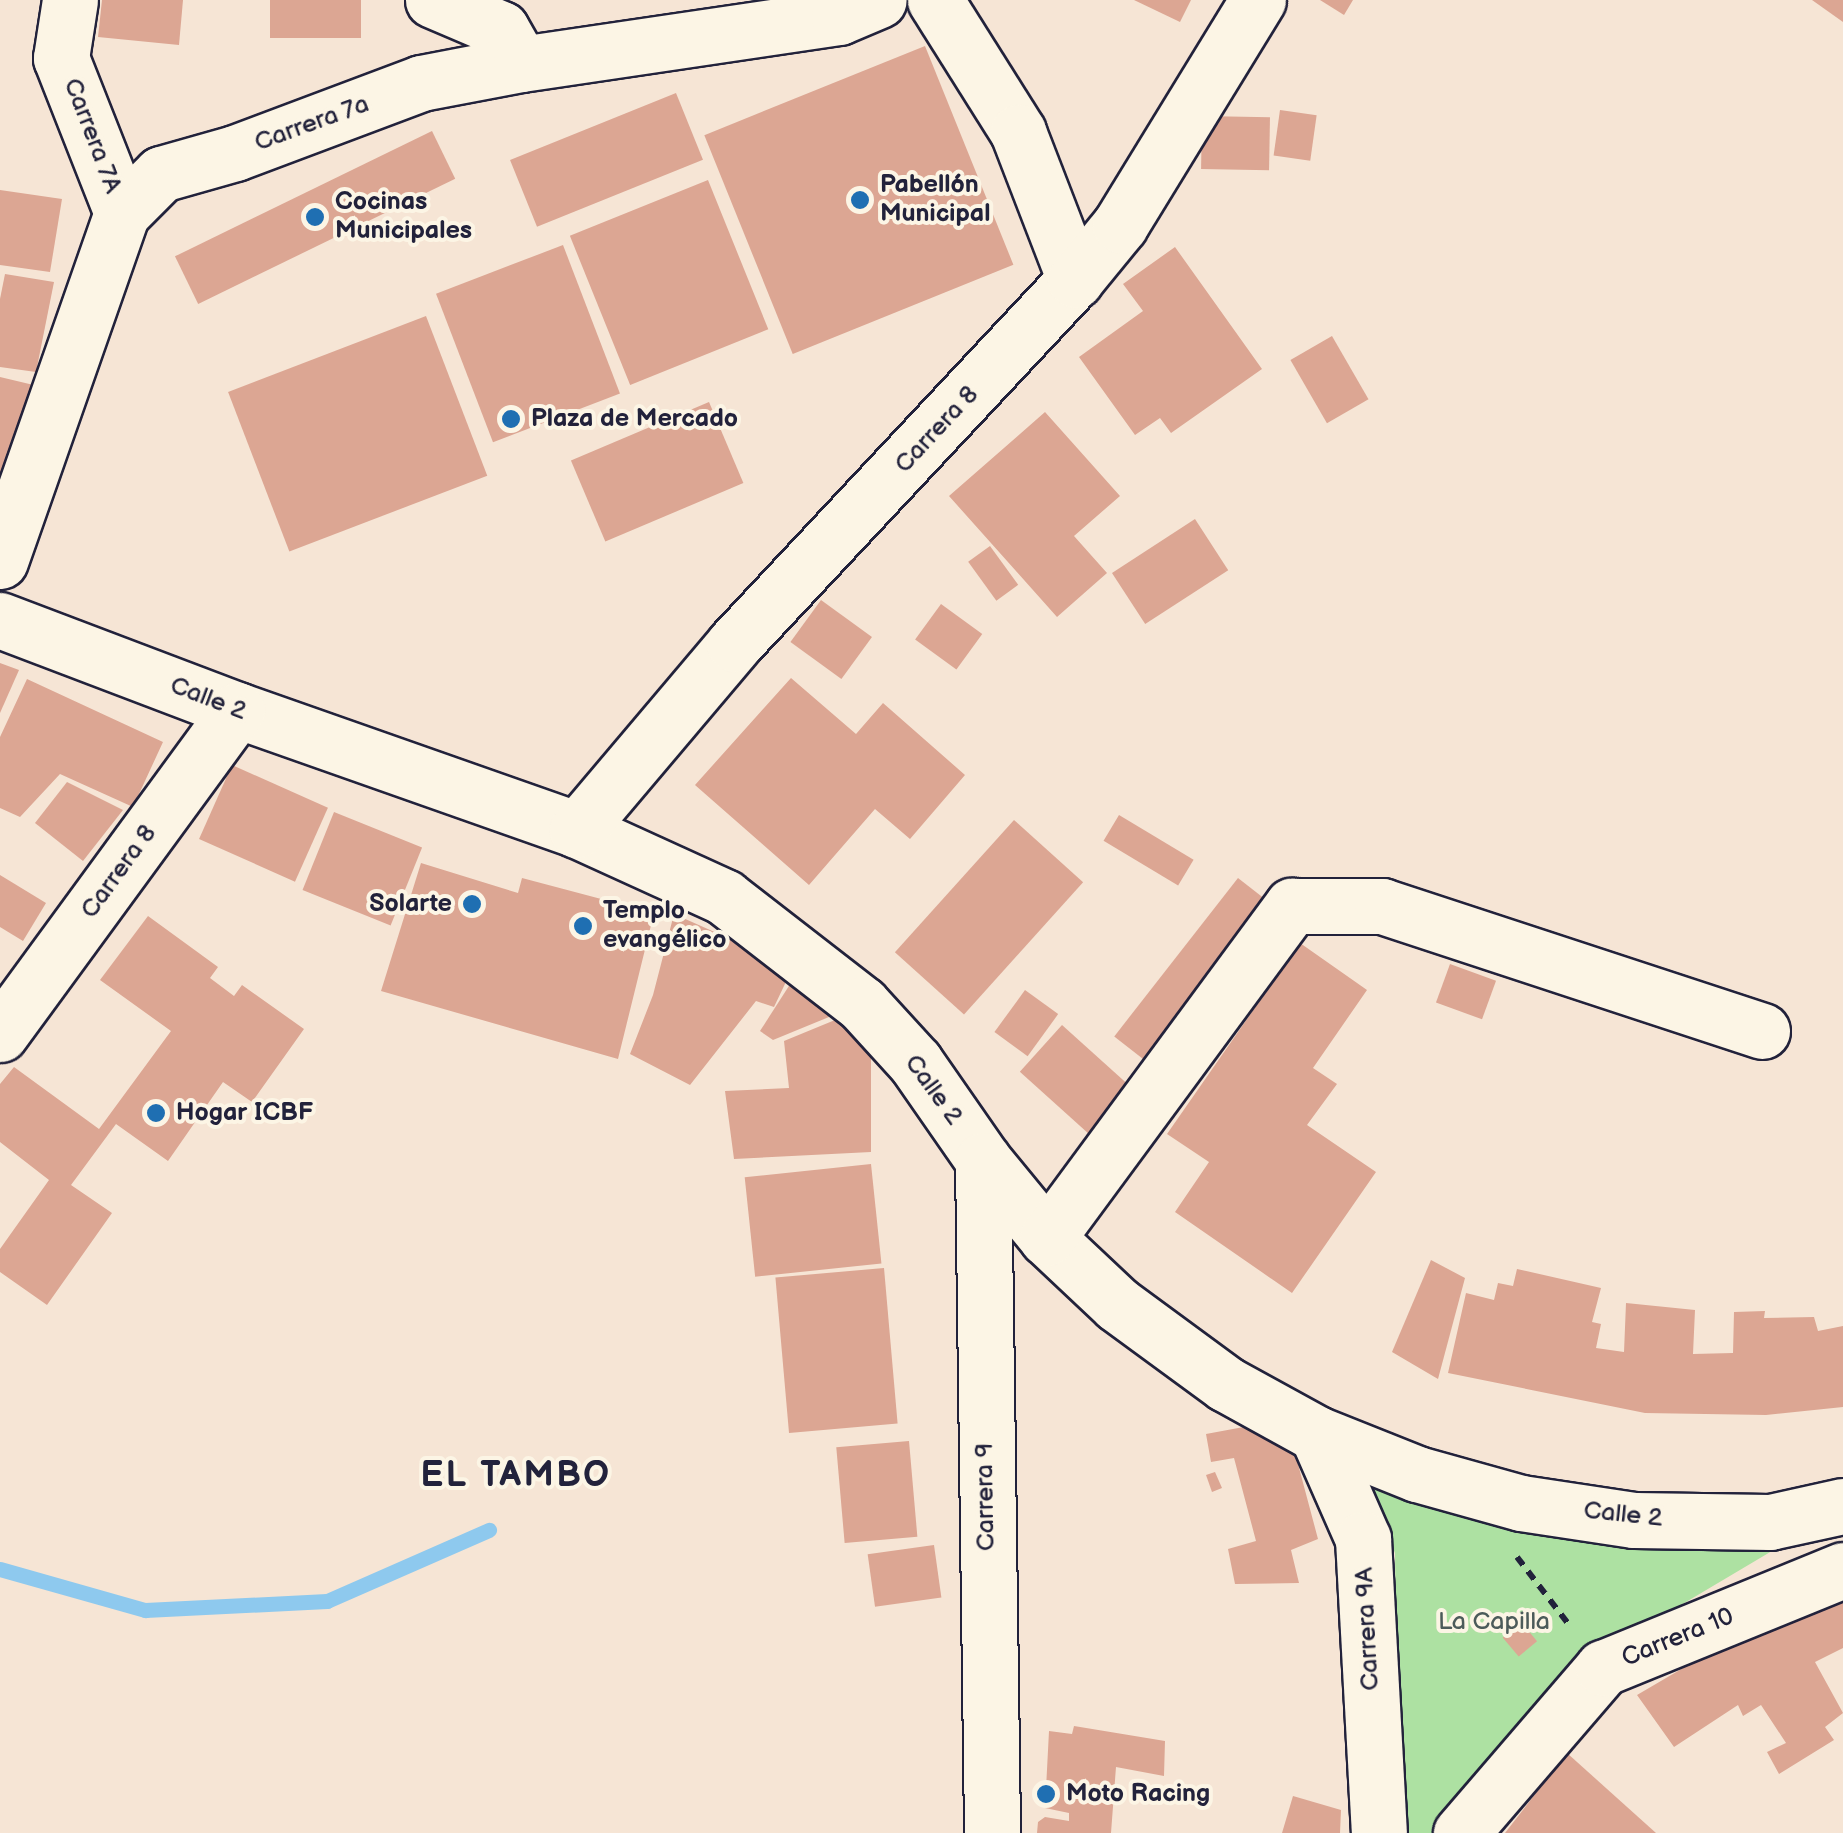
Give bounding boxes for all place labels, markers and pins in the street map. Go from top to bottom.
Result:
place label: Pabellón Municipal [880,171,990,230]
place label: Cocinas Municipales [335,188,472,247]
marker: Pabellón Municipal [849,189,871,211]
marker: Cocinas Municipales [304,206,326,228]
place label: Plaza de Mercado [531,404,738,434]
marker: Plaza de Mercado [500,408,522,430]
place label: Solarte [369,889,452,919]
marker: Solarte [461,893,483,915]
place label: Templo evangélico [603,897,726,956]
marker: Templo evangélico [572,915,594,937]
place label: Hogar ICBF [176,1098,313,1128]
marker: Hogar ICBF [145,1102,167,1124]
place label: Moto Racing [1066,1779,1210,1809]
marker: Moto Racing [1035,1783,1057,1805]

